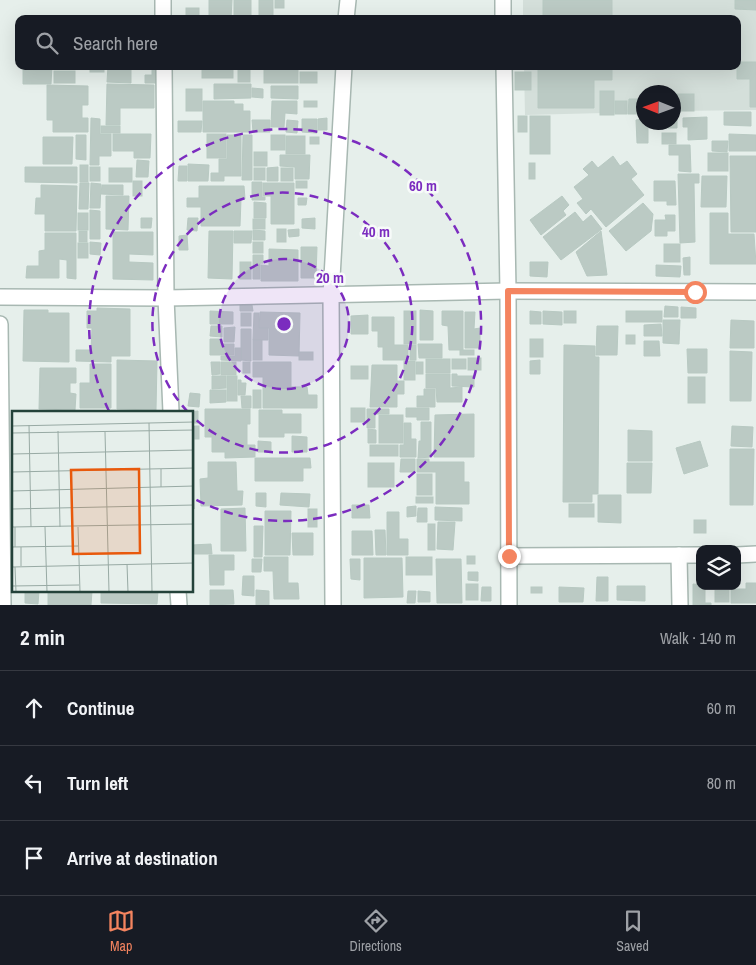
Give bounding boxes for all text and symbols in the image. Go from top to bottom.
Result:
search box [15,15,741,70]
icon: search [33,29,61,57]
text: Search here [73,30,158,56]
north arrow [636,85,681,130]
text: 60 m [409,175,437,196]
text: 40 m [362,221,390,242]
text: 20 m [316,267,344,288]
route start [684,281,707,304]
centre of rings [275,315,293,333]
inset map [12,411,194,592]
route end [498,545,521,568]
map controls [696,545,741,590]
button: layers [696,545,741,590]
text: 2 min [20,623,65,652]
text: Walk · 140 m [660,627,736,649]
icon: ahead [20,694,48,722]
text: Continue [67,695,135,721]
text: 60 m [707,697,736,719]
icon: left [20,769,48,797]
text: Turn left [67,770,128,796]
text: 80 m [707,772,736,794]
icon: arrive [20,844,48,872]
text: Arrive at destination [67,845,218,871]
tab: Map [107,907,135,955]
tab: Directions [350,907,402,955]
tab: Saved [616,907,649,955]

